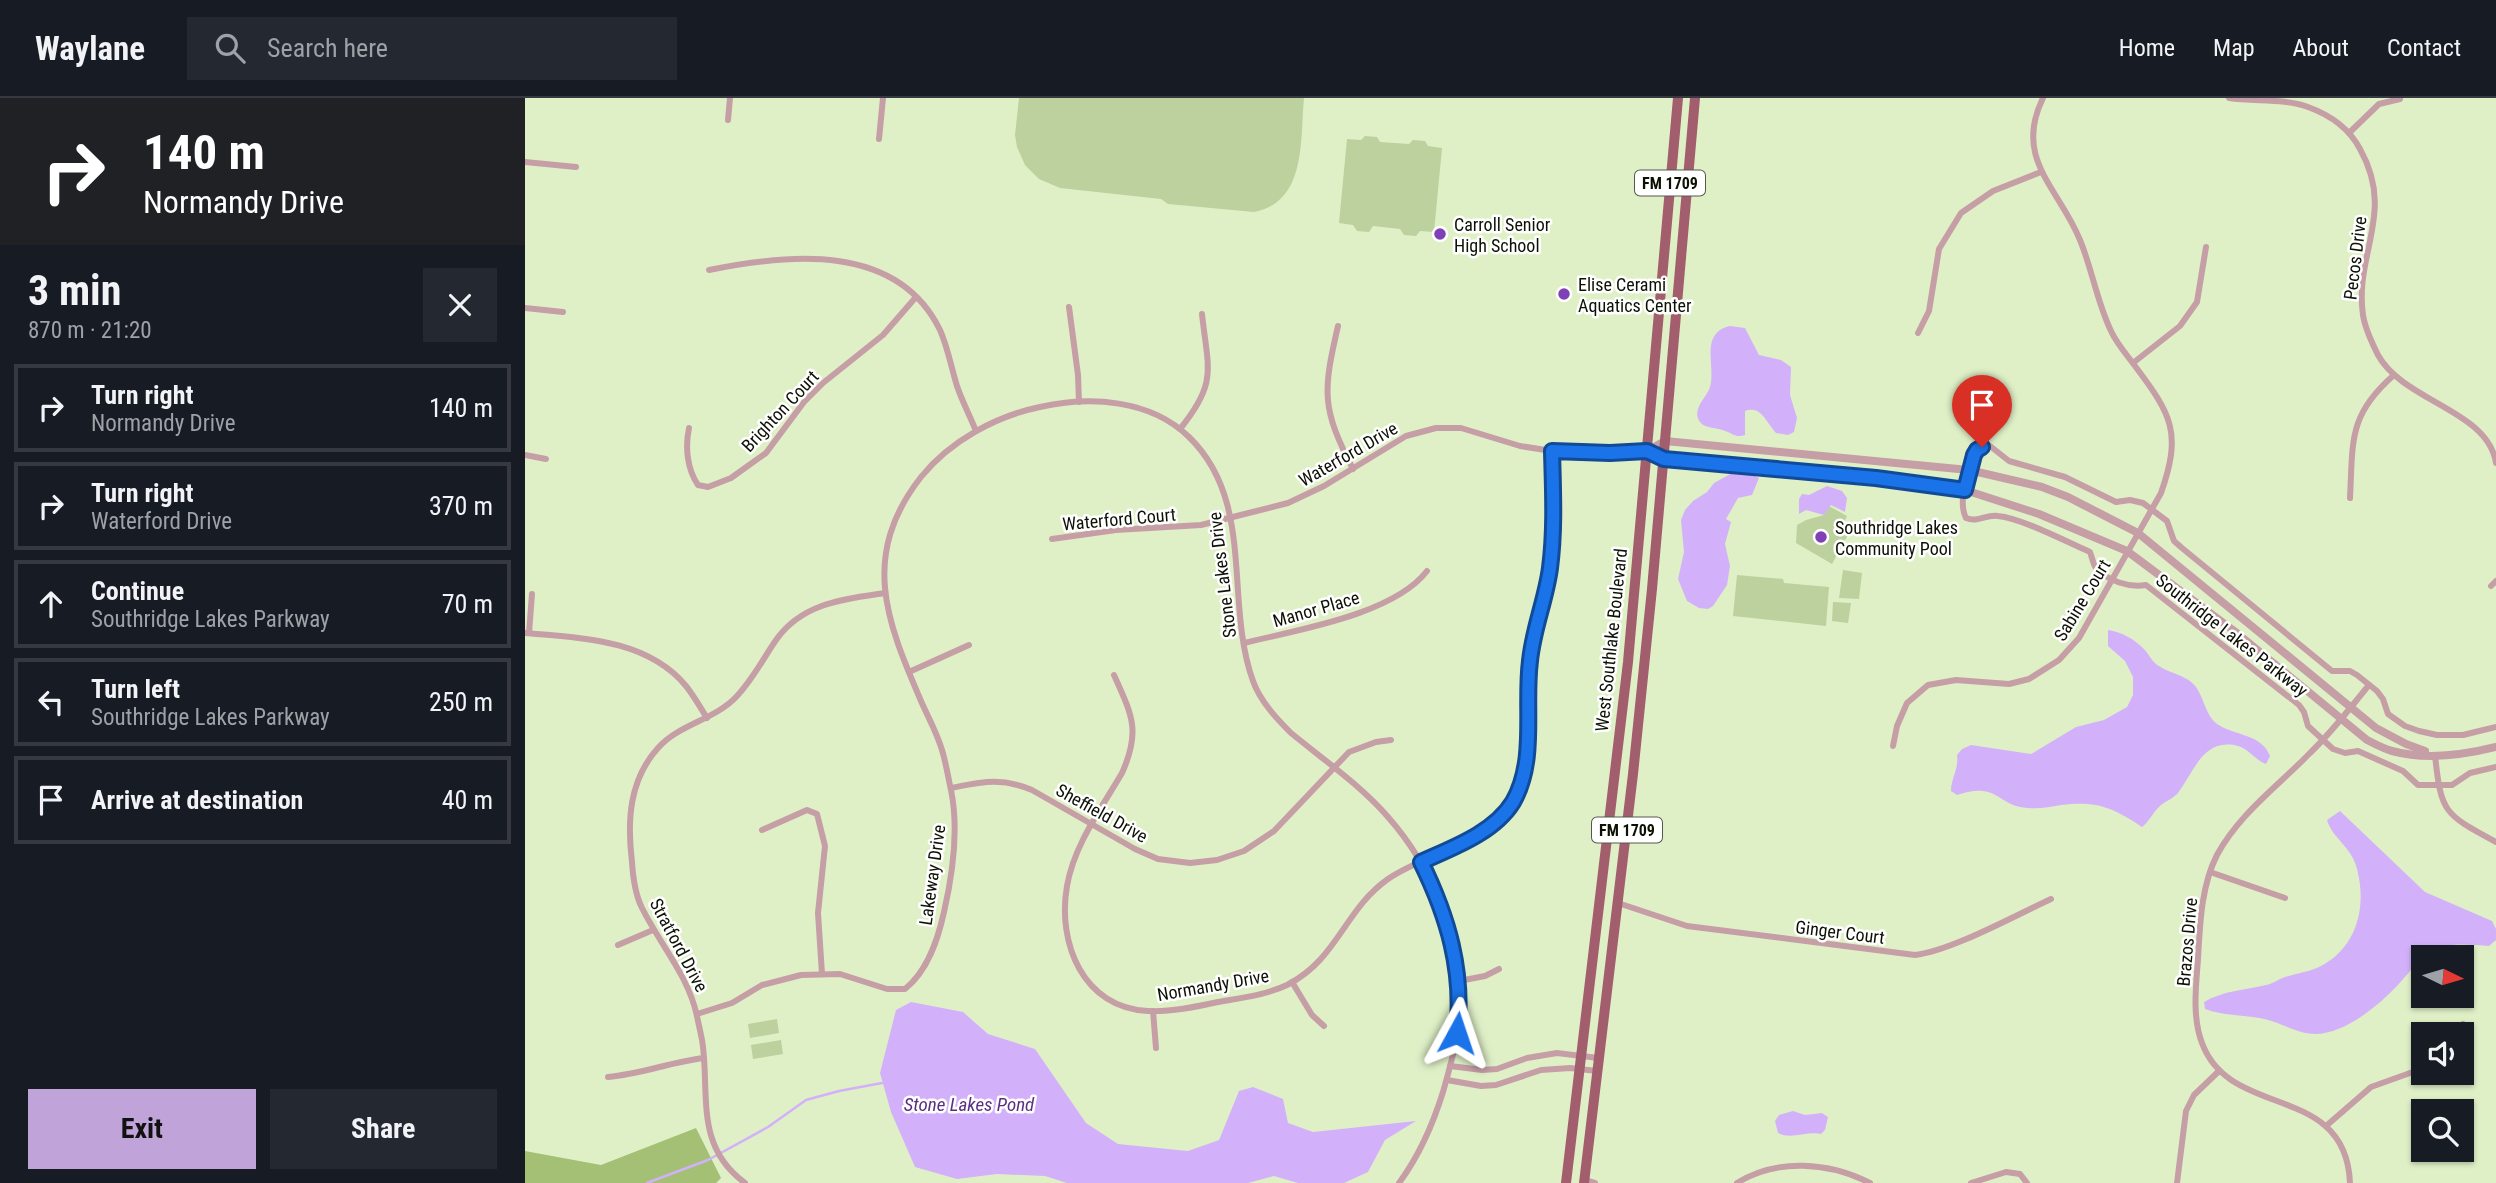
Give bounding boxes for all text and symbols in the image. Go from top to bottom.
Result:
search box [187,17,677,80]
text: Waylane [35,29,145,68]
icon: search [211,29,249,67]
text: Search here [267,33,388,63]
text: Home [2119,34,2175,62]
text: Map [2213,34,2255,62]
text: About [2293,34,2349,62]
text: Contact [2387,34,2461,62]
text: 140 m [143,124,265,181]
icon: right [28,126,119,217]
road number: FM 1709 [1635,170,1705,195]
text: Normandy Drive [143,183,344,221]
place label: Carroll Senior High School [1454,214,1551,256]
street label: Pecos Drive [2339,215,2371,301]
marker: Carroll Senior High School [1432,226,1448,242]
text: 3 min [28,266,121,315]
button: close [423,268,497,342]
place label: Elise Cerami Aquatics Center [1578,274,1692,316]
marker: Elise Cerami Aquatics Center [1556,286,1572,302]
text: 870 m · 21:20 [28,317,152,344]
street label: Brighton Court [737,366,823,456]
pin [1952,375,2012,447]
text: Turn right [91,380,193,410]
icon: arrive [1963,386,2001,424]
icon: right [32,389,70,427]
text: 140 m [429,393,493,423]
text: Normandy Drive [91,410,235,437]
street label: Waterford Drive [1295,417,1401,491]
text: Turn right [91,478,193,508]
icon: right [32,487,70,525]
text: 370 m [429,491,493,521]
street label: Waterford Court [1061,504,1177,534]
text: Waterford Drive [91,508,232,535]
street label: Stone Lakes Drive [1204,511,1240,639]
place label: Southridge Lakes Community Pool [1835,517,1958,559]
marker: Southridge Lakes Community Pool [1813,529,1829,545]
street label: West Southlake Boulevard [1591,547,1631,733]
street label: Sabine Court [2049,555,2115,645]
street label: Southridge Lakes Parkway [2152,569,2312,701]
text: Continue [91,576,184,606]
icon: ahead [32,585,70,623]
street label: Manor Place [1270,587,1362,631]
text: 70 m [442,589,493,619]
text: Southridge Lakes Parkway [91,606,330,633]
text: Turn left [91,674,180,704]
icon: left [32,683,70,721]
text: 250 m [429,687,493,717]
text: Southridge Lakes Parkway [91,704,330,731]
street label: Sheffield Drive [1053,779,1151,847]
icon: arrive [32,781,70,819]
text: Arrive at destination [91,785,303,815]
text: 40 m [442,785,493,815]
road number: FM 1709 [1592,818,1662,842]
street label: Lakeway Drive [915,823,949,927]
street label: Stratford Drive [646,895,712,995]
street label: Brazos Drive [2173,897,2201,987]
street label: Ginger Court [1794,916,1886,948]
north arrow [2411,945,2475,1008]
map controls [2411,945,2474,1162]
street label: Normandy Drive [1156,965,1270,1005]
position arrow [1420,996,1494,1070]
button: sound [2411,1022,2474,1085]
button: Exit [28,1089,256,1169]
button: Share [270,1089,497,1169]
water label: Stone Lakes Pond [904,1093,1035,1116]
button: search [2411,1099,2474,1162]

